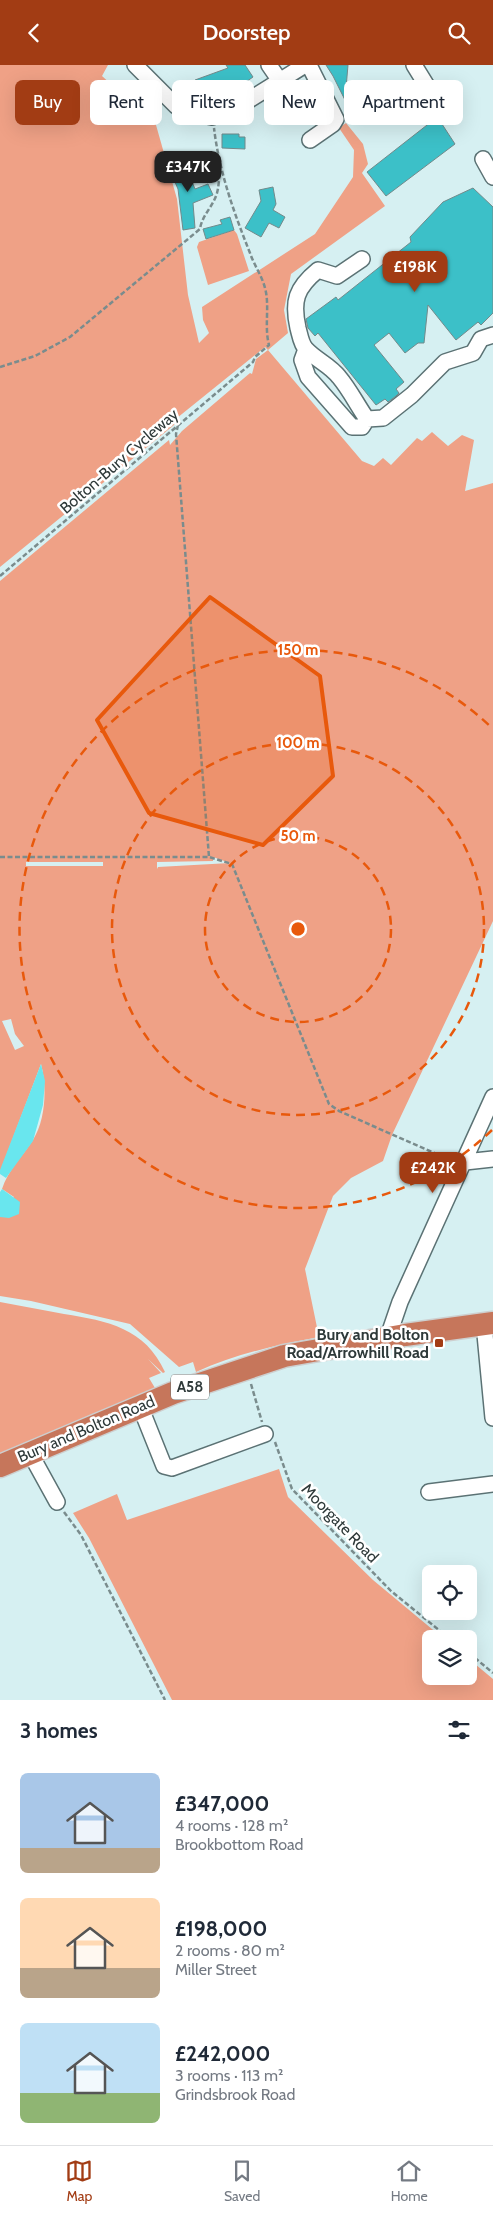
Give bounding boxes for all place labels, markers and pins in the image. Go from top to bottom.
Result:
pin: £347K [153,151,223,193]
pin: £198K [380,251,450,293]
centre of rings [289,920,307,938]
pin: £242K [398,1151,468,1194]
place label: Bury and Bolton Road/Arrowhill Road [286,1325,429,1362]
marker: Bury and Bolton Road/Arrowhill Road [433,1337,445,1349]

